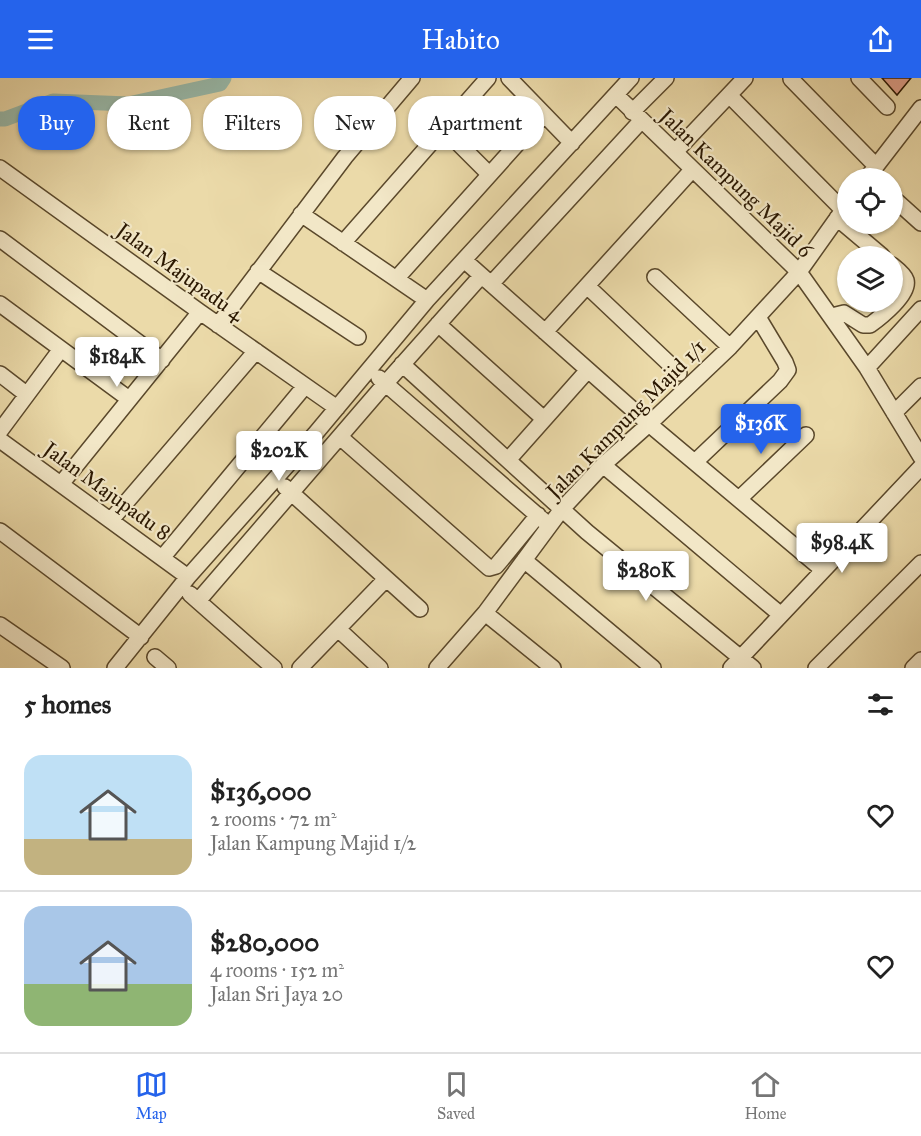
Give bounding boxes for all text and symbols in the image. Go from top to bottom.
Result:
icon: menu [24,23,57,56]
text: Habito [421,23,500,56]
icon: share [864,23,897,56]
chip: Buy [18,96,95,150]
chip: Rent [107,96,191,150]
chip: Filters [203,96,302,150]
chip: New [314,96,396,150]
chip: Apartment [408,96,544,150]
street label: Jalan Kampung Majid 6 [652,102,819,264]
map controls [837,168,903,312]
button: locate [837,168,903,234]
street label: Jalan Majupadu 4 [109,216,250,328]
button: layers [837,246,903,312]
street label: Jalan Kampung Majid 1/1 [539,334,711,506]
pin: $184K [75,337,159,388]
text: $184K [89,344,145,368]
pin: $136K [719,404,803,455]
text: $136K [735,411,787,435]
pin: $202K [237,431,321,482]
street label: Jalan Majupadu 8 [37,435,176,546]
text: $202K [250,438,308,462]
pin: $98.4K [793,523,891,574]
text: $98.4K [810,530,874,554]
pin: $280K [604,551,688,602]
text: $280K [617,558,675,582]
text: 5 homes [24,688,111,720]
icon: filters [864,688,897,721]
text: $136,000 [210,775,312,807]
icon: home [72,779,144,851]
icon: heart [864,799,897,832]
text: 2 rooms · 72 m² [210,807,337,831]
text: Jalan Kampung Majid 1/2 [210,831,416,855]
text: $280,000 [210,926,320,958]
icon: home [72,930,144,1002]
icon: heart [864,950,897,983]
text: 4 rooms · 152 m² [210,958,344,982]
text: Jalan Sri Jaya 20 [210,982,343,1006]
tab: Map [135,1068,168,1123]
tab: Saved [437,1068,475,1123]
tab: Home [744,1068,786,1123]

